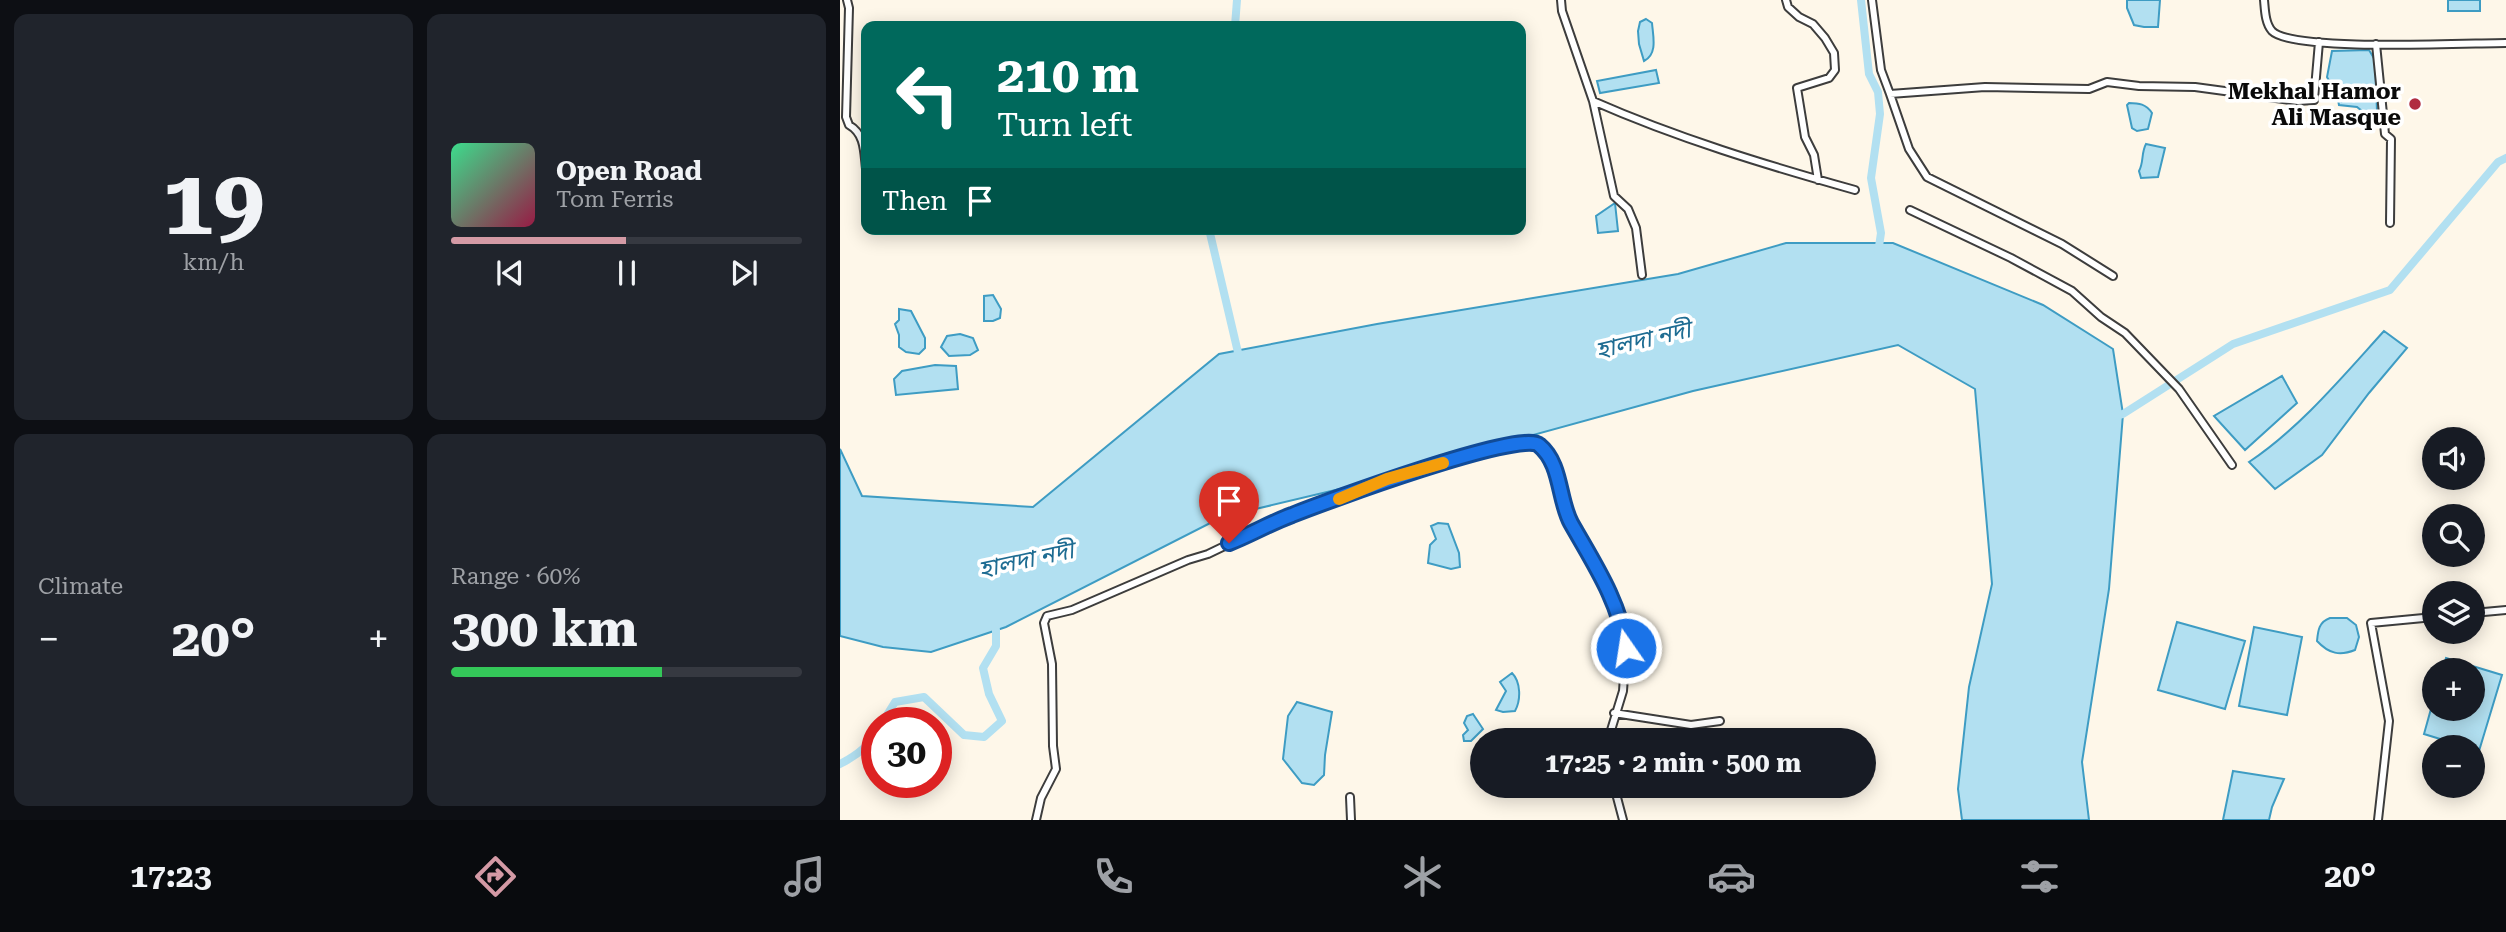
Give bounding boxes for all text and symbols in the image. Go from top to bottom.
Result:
text: 210 m [997,47,1139,104]
icon: left [882,49,973,140]
place label: Mekhal Hamor Ali Masque [2228,78,2401,131]
marker: Mekhal Hamor Ali Masque [2407,96,2423,112]
text: Turn left [997,106,1132,144]
text: 19 [163,150,264,256]
text: Open Road [556,156,702,186]
icon: arrive [961,182,999,220]
text: Tom Ferris [556,186,673,213]
text: Then [882,186,947,216]
text: km/h [183,249,244,276]
icon: previous [491,254,529,292]
icon: pause [608,254,646,292]
icon: next [725,254,763,292]
water label: হালদা নদী [1593,314,1698,365]
map controls [2422,427,2485,798]
button: sound [2422,427,2485,490]
pin [1199,471,1259,543]
icon: arrive [1210,482,1248,520]
button: search [2422,504,2485,567]
water label: হালদা নদী [976,535,1081,584]
text: Range · 60% [451,563,580,590]
text: Climate [38,573,123,600]
button: layers [2422,581,2485,644]
text: 300 km [451,598,638,659]
text: 20° [171,608,256,669]
position arrow [1589,611,1663,685]
text: − [38,617,59,661]
text: + [368,617,389,661]
button: + [2422,658,2485,721]
speed limit sign: 30 [861,707,952,798]
button: − [2422,735,2485,798]
text: 17:25 · 2 min · 500 m [1545,748,1801,778]
icon: directions [471,852,520,901]
icon: music [780,852,829,901]
icon: phone [1089,852,1138,901]
icon: climate [1398,852,1447,901]
icon: car [1707,852,1756,901]
icon: filters [2015,852,2064,901]
text: 17:23 [130,857,212,895]
text: 20° [2324,857,2376,895]

